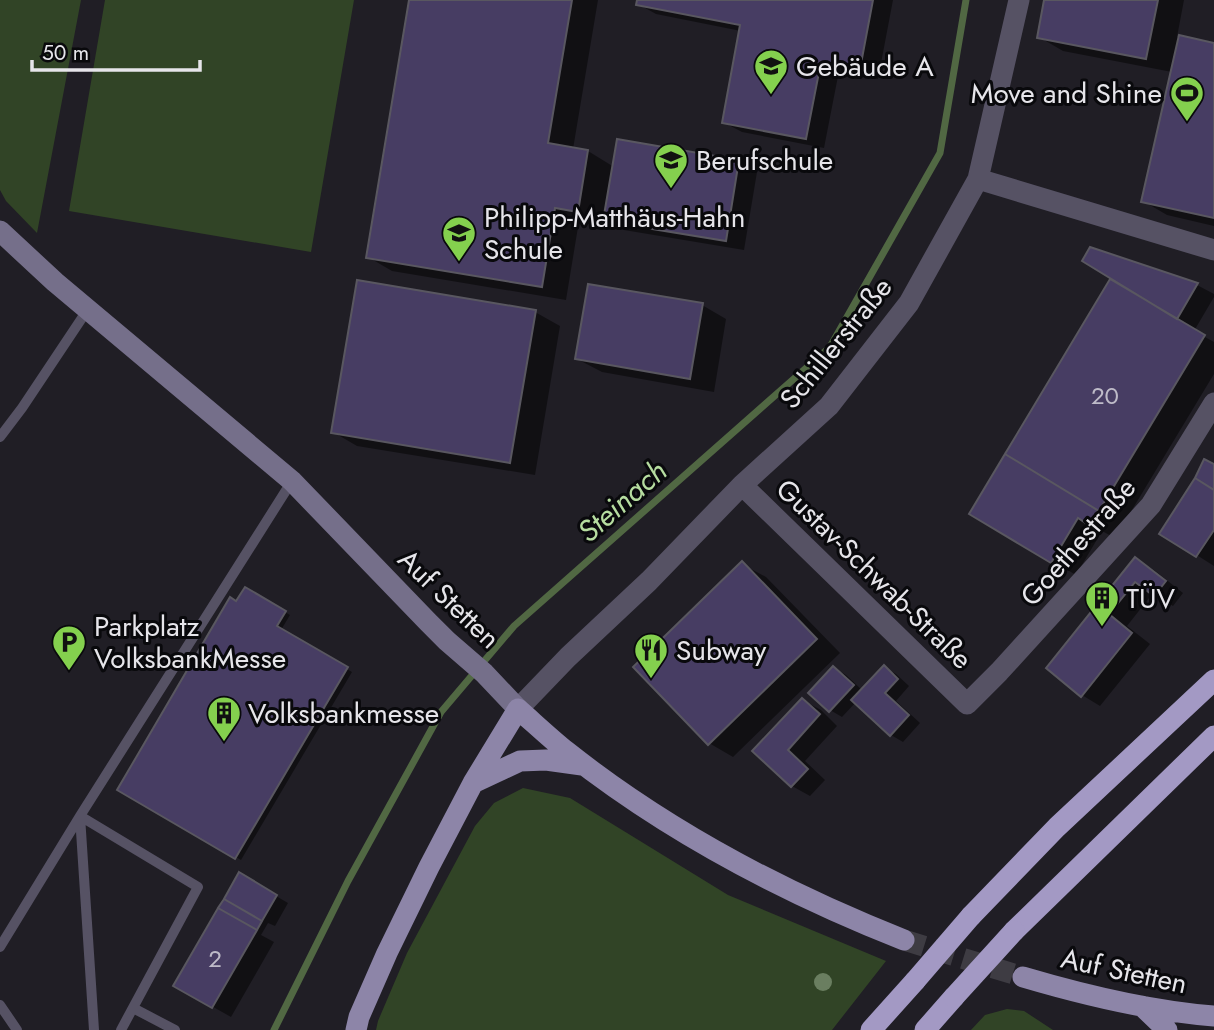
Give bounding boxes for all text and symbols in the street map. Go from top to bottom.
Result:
scale bar [32,28,200,72]
text: 50 m [42,38,89,68]
place label: Gebäude A [796,46,934,87]
school or university icon: Gebäude A [752,47,790,96]
place label: Move and Shine [971,73,1162,114]
sports icon: Move and Shine [1168,74,1206,123]
place label: Berufschule [696,140,833,181]
school or university icon: Berufschule [652,141,690,190]
place label: Philipp-Matthäus-Hahn Schule [484,197,745,270]
school or university icon: Philipp-Matthäus-Hahn Schule [440,214,478,263]
street label: Schillerstraße [770,268,902,418]
house number: 20 [1091,378,1119,413]
water label: Steinach [568,450,676,552]
street label: Gustav-Schwab-Straße [767,469,981,679]
street label: Goethestraße [1011,469,1145,615]
street label: Auf Stetten [389,540,509,658]
place label: TÜV [1126,578,1176,619]
building icon: TÜV [1083,579,1121,628]
place label: Parkplatz VolksbankMesse [94,606,286,679]
parking icon: Parkplatz VolksbankMesse [50,623,88,672]
place label: Subway [676,630,767,671]
restaurant icon: Subway [632,631,670,680]
place label: Volksbankmesse [248,693,439,734]
building icon: Volksbankmesse [205,694,243,743]
street label: Auf Stetten [1057,938,1191,1004]
house number: 2 [208,941,222,976]

